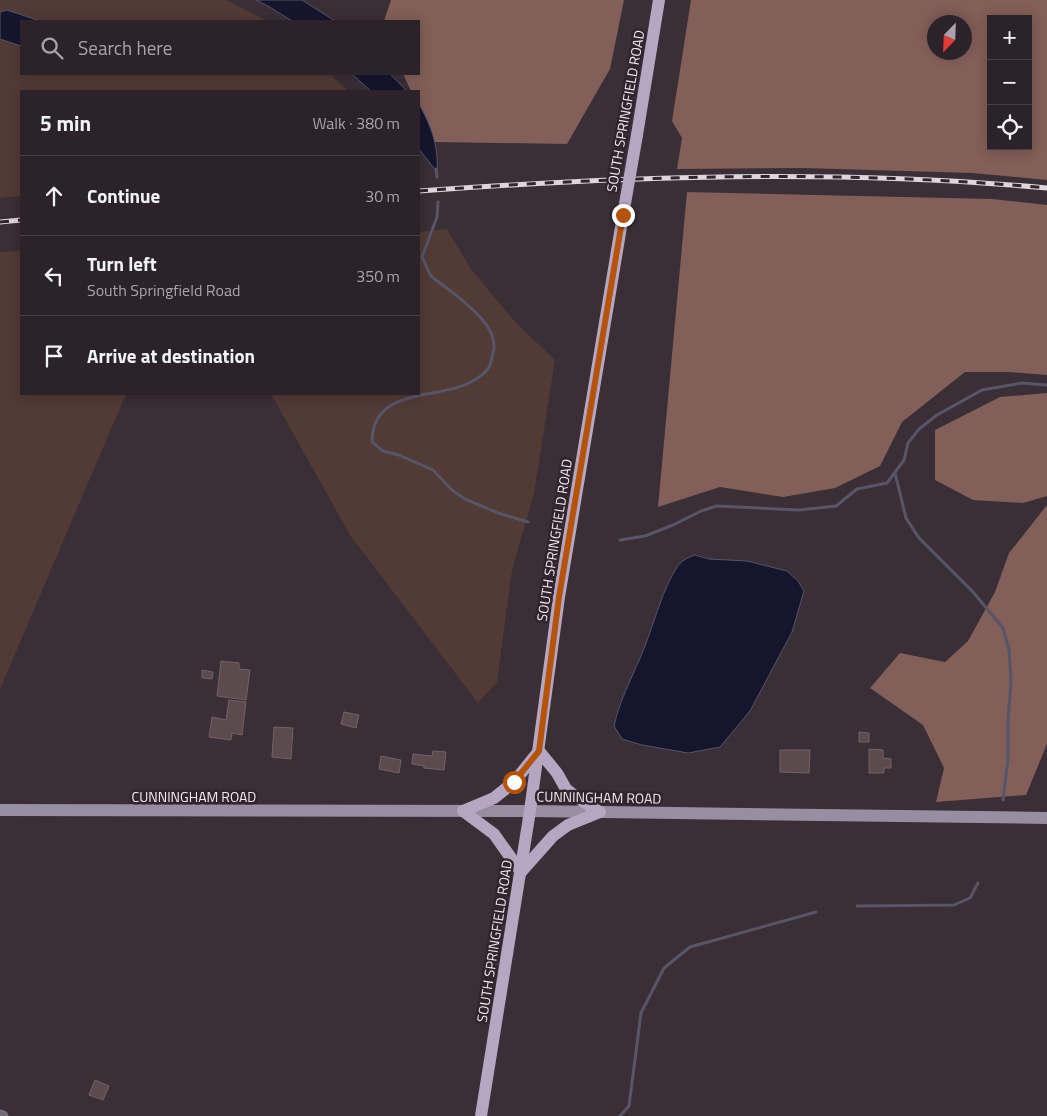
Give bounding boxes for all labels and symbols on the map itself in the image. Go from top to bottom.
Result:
north arrow [927,15,972,60]
street label: SOUTH SPRINGFIELD ROAD [600,28,650,194]
route end [612,204,635,227]
street label: SOUTH SPRINGFIELD ROAD [531,457,577,623]
route start [503,771,526,794]
street label: CUNNINGHAM ROAD [536,785,662,809]
street label: CUNNINGHAM ROAD [132,786,256,807]
street label: SOUTH SPRINGFIELD ROAD [471,858,517,1024]

